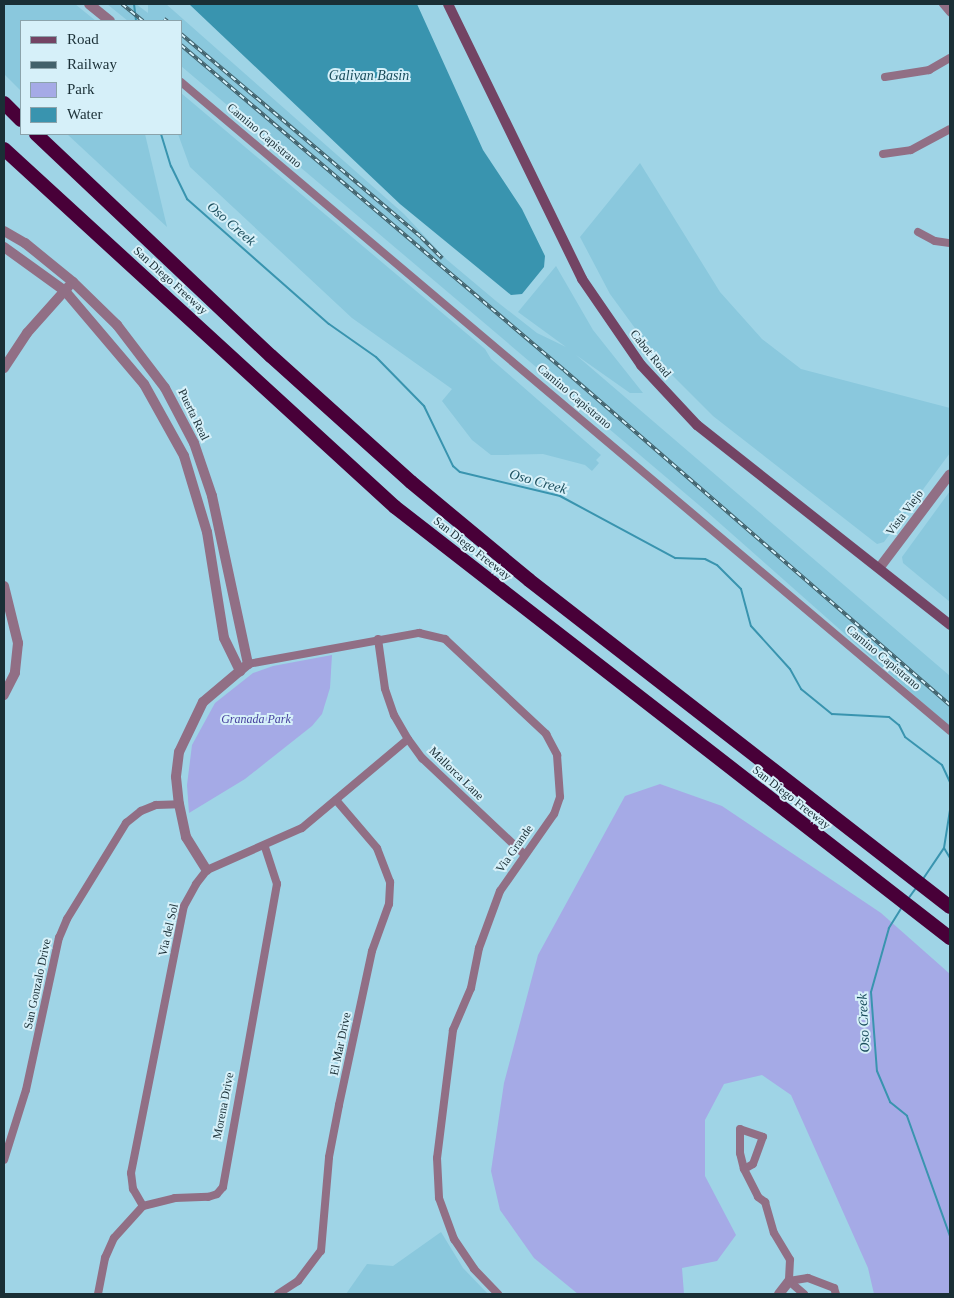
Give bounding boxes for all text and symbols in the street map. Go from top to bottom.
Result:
legend [20,20,182,135]
text: Road [67,31,99,47]
text: Railway [67,56,117,72]
water label: Galivan Basin [329,68,409,84]
text: Park [67,81,95,97]
street label: Camino Capistrano [224,101,304,171]
text: Water [67,106,102,122]
water label: Oso Creek [203,198,259,250]
street label: San Diego Freeway [130,244,210,318]
street label: Cabot Road [626,327,674,381]
street label: Camino Capistrano [534,362,614,432]
street label: Puerta Real [174,387,212,443]
water label: Oso Creek [507,466,569,498]
street label: Vista Viejo [883,487,927,539]
street label: San Diego Freeway [430,514,514,584]
street label: Camino Capistrano [843,623,923,693]
park label: Granada Park [221,713,291,727]
street label: Mallorca Lane [426,744,486,804]
street label: San Diego Freeway [749,763,833,833]
street label: Via Grande [493,822,537,876]
street label: Via del Sol [156,902,182,958]
street label: San Gonzalo Drive [21,938,55,1030]
water label: Oso Creek [854,993,874,1053]
street label: El Mar Drive [327,1011,355,1077]
street label: Morena Drive [210,1071,238,1141]

